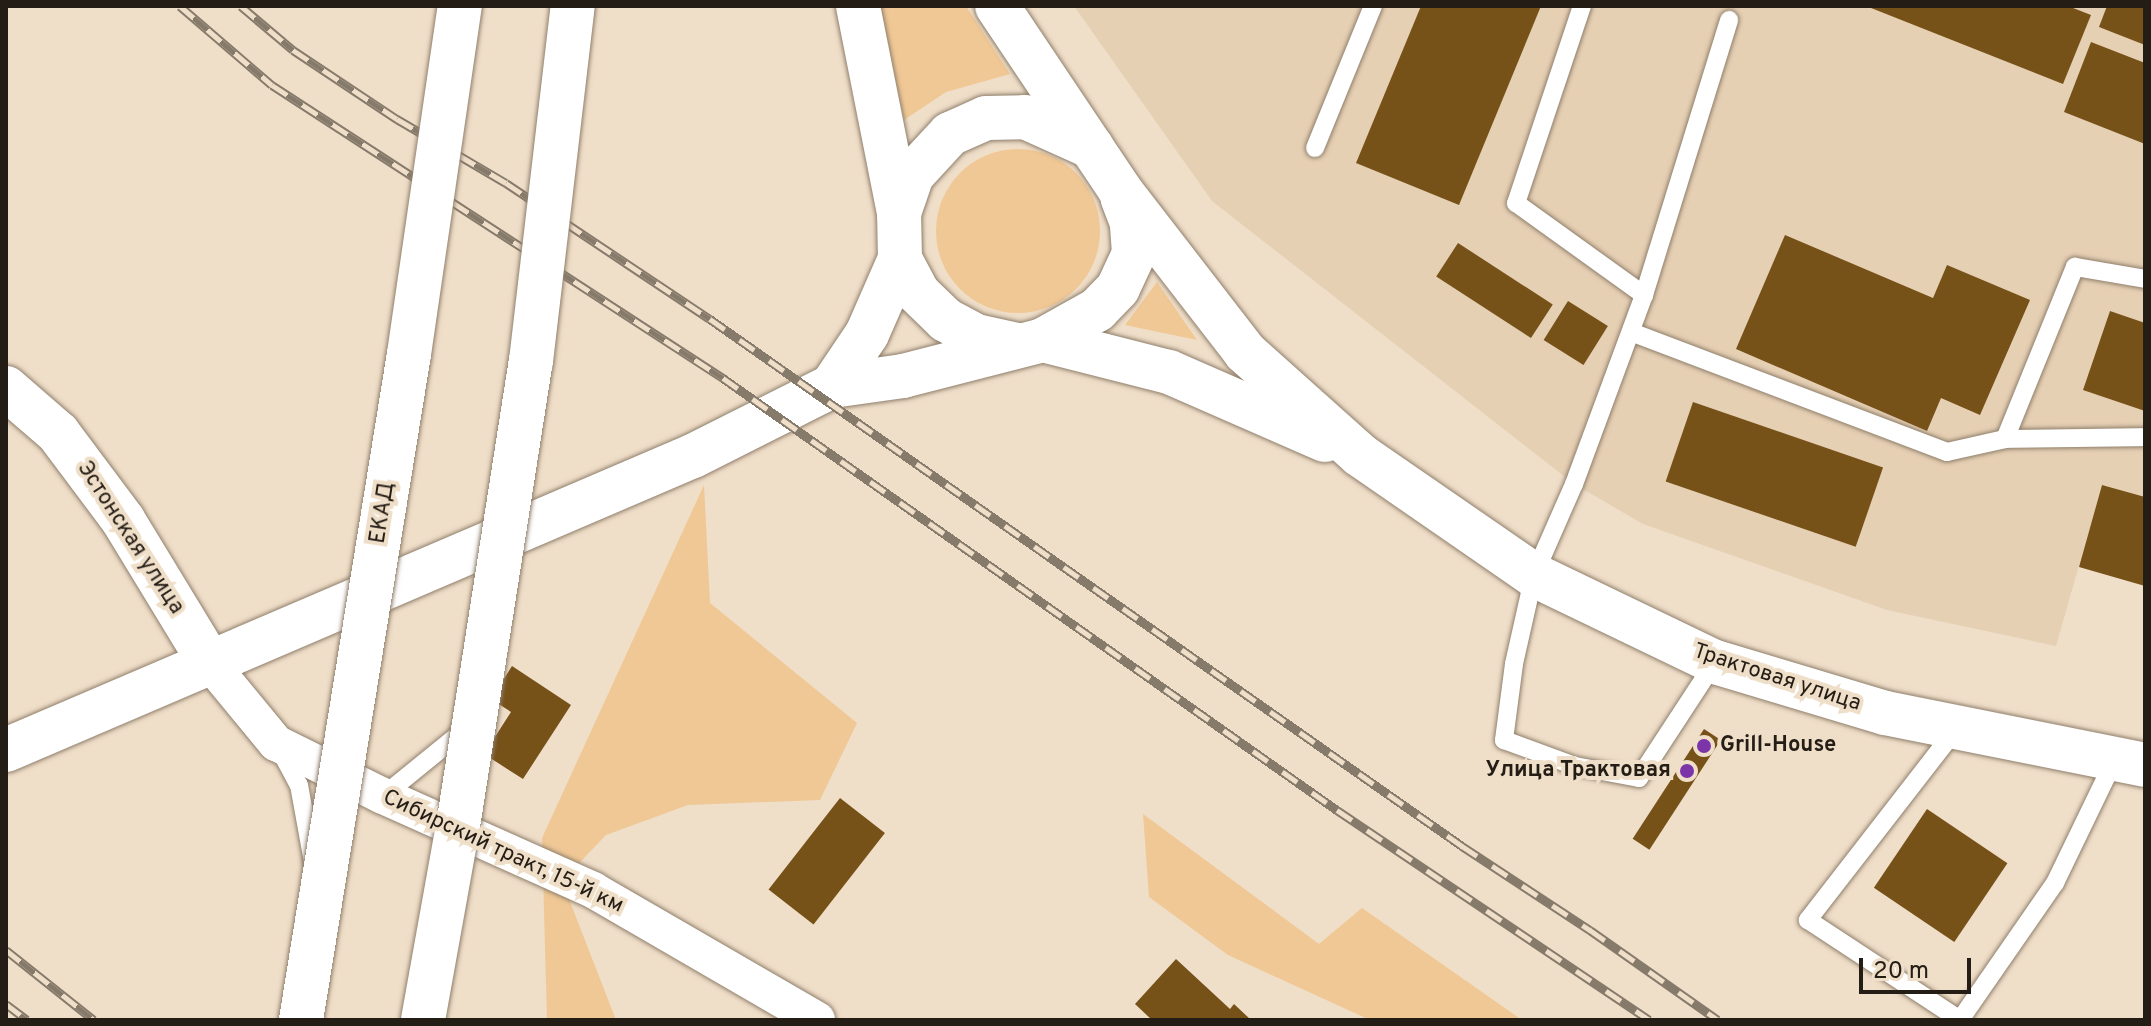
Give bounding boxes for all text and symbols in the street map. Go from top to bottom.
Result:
street label: Эстонская улица [71,457,189,619]
street label: ЕКАД [365,480,401,546]
street label: Трактовая улица [1690,638,1864,718]
place label: Grill-House [1720,733,1836,759]
marker: Grill-House [1695,737,1713,755]
place label: Улица Трактовая [1485,758,1671,784]
marker: Улица Трактовая [1678,762,1696,780]
street label: Сибирский тракт, 15-й км [378,785,628,919]
scale bar [1863,942,1975,992]
text: 20 m [1873,957,1929,987]

